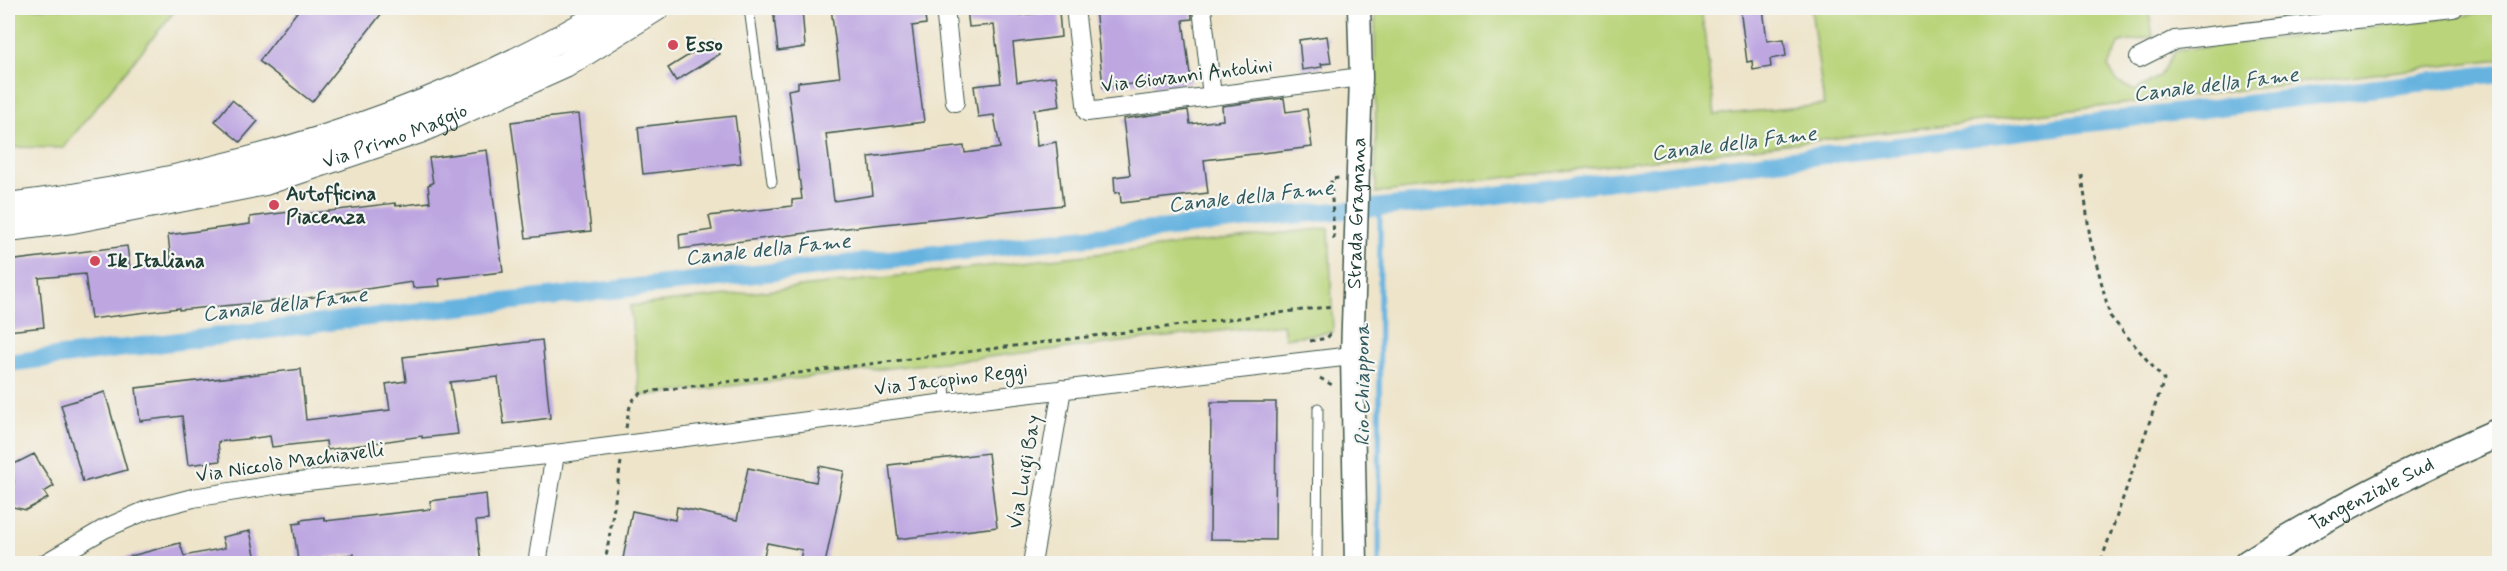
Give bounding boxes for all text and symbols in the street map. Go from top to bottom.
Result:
place label: Esso [685,32,723,59]
marker: Esso [666,38,680,52]
street label: Via Giovanni Antolini [1100,52,1274,100]
water label: Canale della Fame [2132,61,2301,109]
street label: Via Primo Maggio [319,97,472,175]
water label: Canale della Fame [1650,120,1819,168]
street label: Strada Gragnana [1341,137,1373,289]
water label: Canale della Fame [1167,174,1336,220]
place label: Autofficina Piacenza [286,181,376,231]
marker: Autofficina Piacenza [267,198,281,212]
water label: Canale della Fame [684,227,853,273]
place label: Ik Italiana [107,248,205,275]
marker: Ik Italiana [88,254,102,268]
water label: Canale della Fame [201,281,370,329]
water label: Rio Chiappona [1349,322,1377,446]
street label: Via Jacopino Reggi [873,357,1029,404]
street label: Via Luigi Bay [1002,413,1050,531]
street label: Via Niccolò Machiavelli [194,436,386,490]
street label: Tangenziale Sud [2304,451,2438,538]

